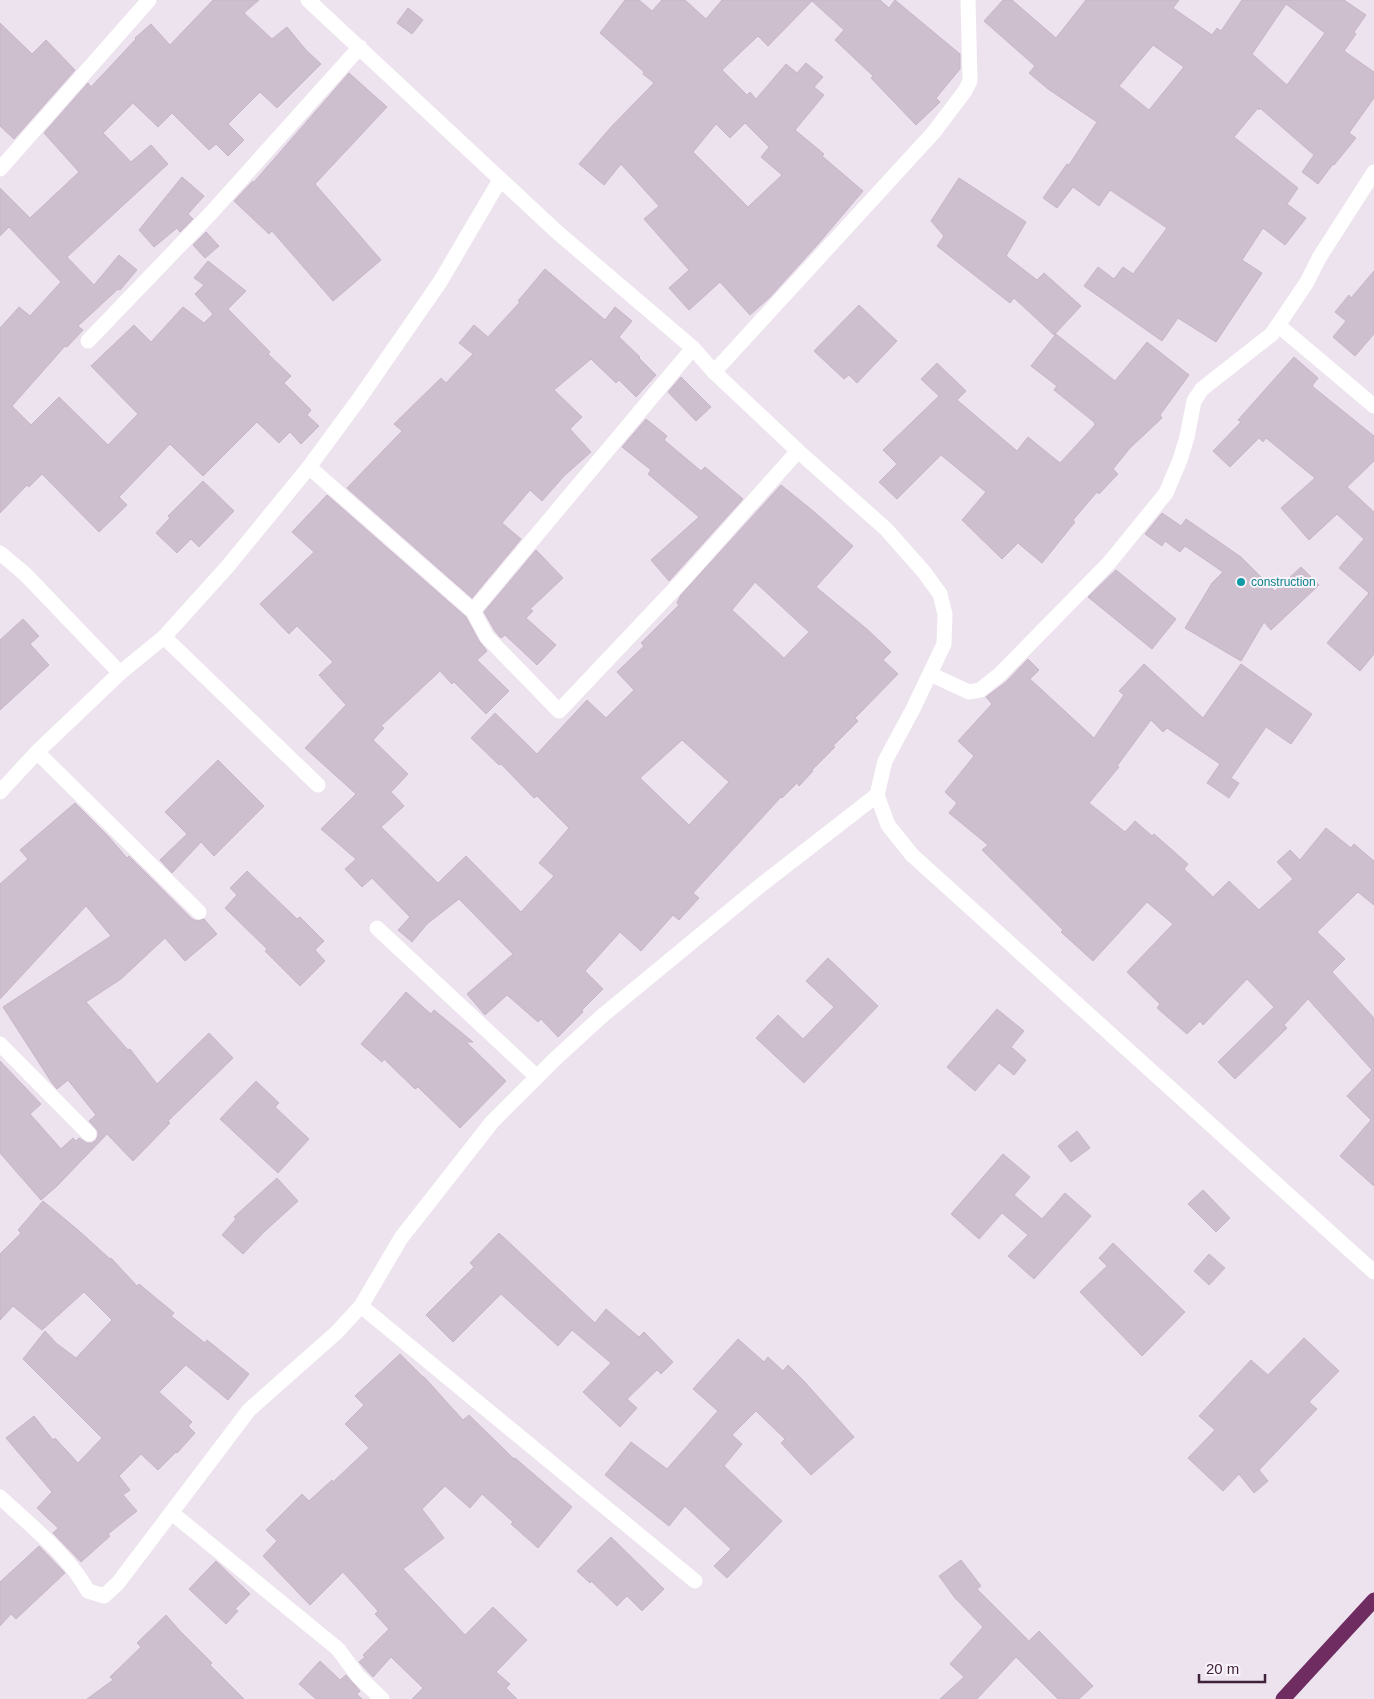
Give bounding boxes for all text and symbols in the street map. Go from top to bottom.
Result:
place label: construction [1251,575,1316,589]
marker: construction [1235,576,1247,588]
scale bar [1199,1652,1265,1684]
text: 20 m [1206,1660,1239,1677]

